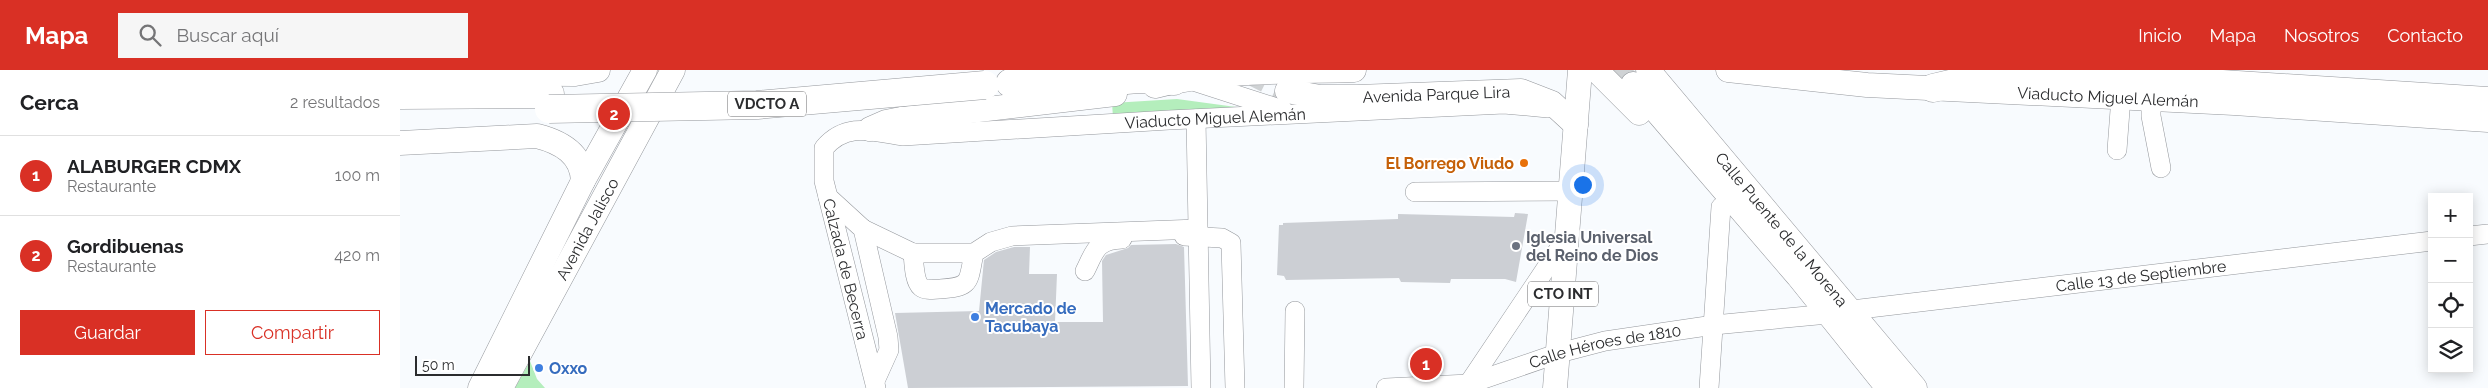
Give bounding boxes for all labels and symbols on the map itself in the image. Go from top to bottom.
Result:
street label: Avenida Parque Lira [1362,82,1511,107]
street label: Viaducto Miguel Alemán [2017,83,2199,111]
road number: VDCTO A [728,92,806,116]
pin: 2 [598,95,630,133]
street label: Viaducto Miguel Alemán [1124,104,1306,133]
street label: Calle Puente de la Morena [1711,149,1852,311]
place label: El Borrego Viudo [1386,154,1514,173]
marker: El Borrego Viudo [1518,157,1530,169]
your location [1570,172,1596,198]
street label: Avenida Jalisco [552,175,623,283]
street label: Calzada de Becerra [819,197,872,342]
place label: Iglesia Universal del Reino de Dios [1526,228,1659,265]
marker: Iglesia Universal del Reino de Dios [1510,240,1522,252]
street label: Calle 13 de Septiembre [2055,257,2227,296]
road number: CTO INT [1528,282,1598,306]
place label: Mercado de Tacubaya [985,299,1077,336]
marker: Mercado de Tacubaya [969,311,981,323]
street label: Calle Héroes de 1810 [1527,321,1683,373]
pin: 1 [1410,345,1442,383]
scale bar [415,353,530,376]
place label: Oxxo [549,359,588,378]
marker: Oxxo [533,362,545,374]

